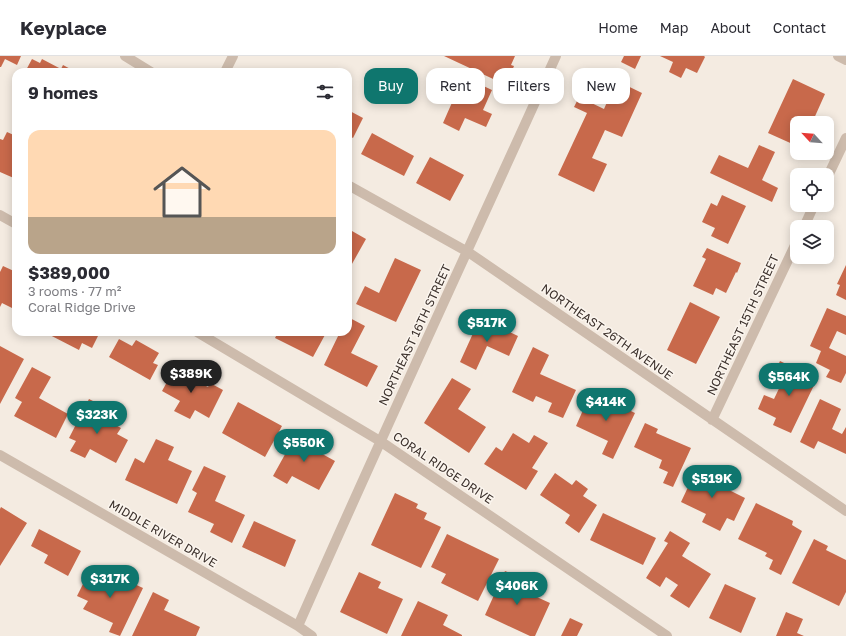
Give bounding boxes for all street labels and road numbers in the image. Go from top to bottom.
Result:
street label: NORTHEAST 15TH STREET [703,252,782,398]
street label: NORTHEAST 16TH STREET [375,261,454,408]
street label: NORTHEAST 26TH AVENUE [539,280,676,383]
street label: CORAL RIDGE DRIVE [390,428,496,507]
street label: MIDDLE RIVER DRIVE [107,497,220,571]

